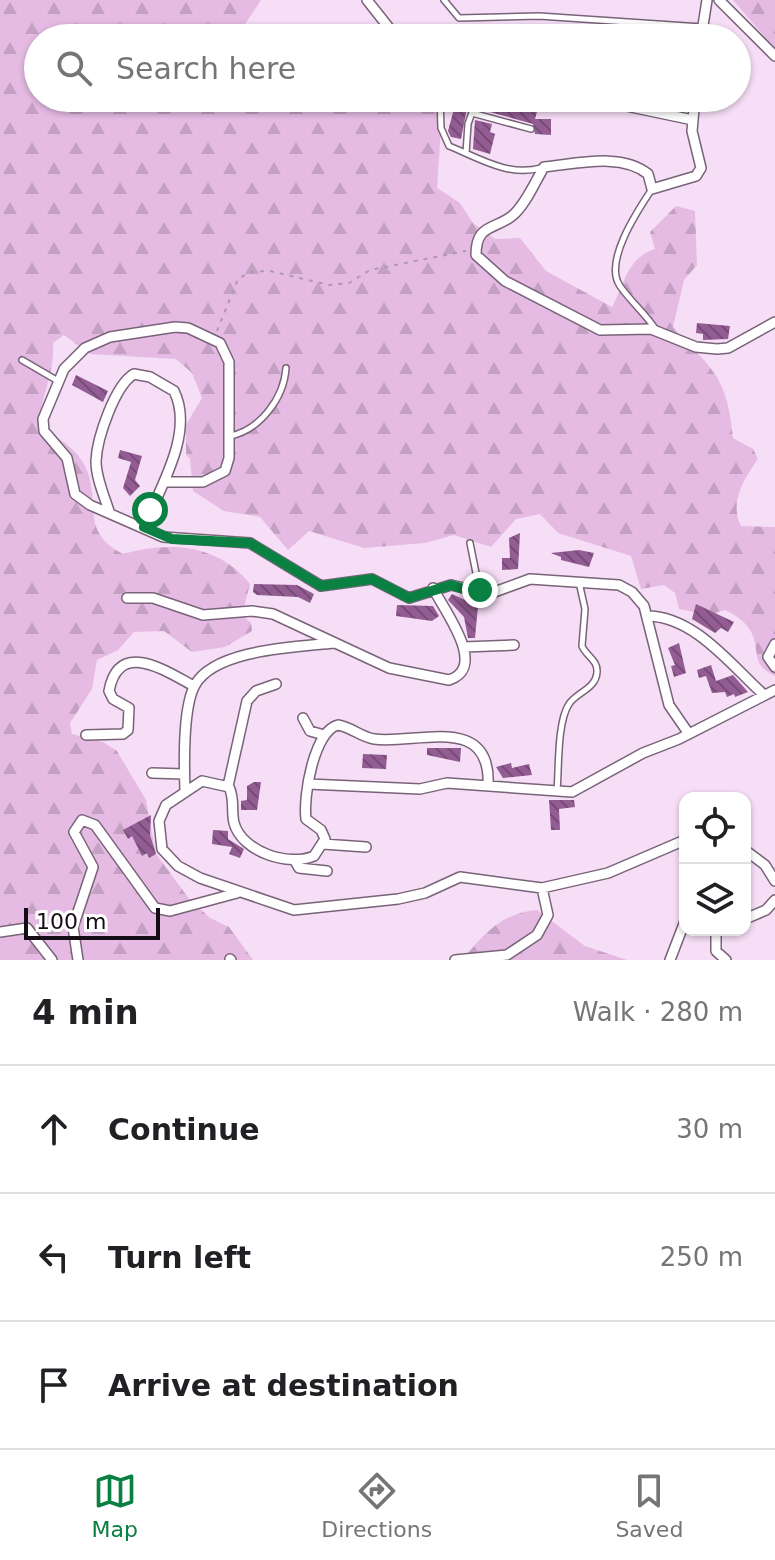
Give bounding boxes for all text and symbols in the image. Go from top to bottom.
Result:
search box [24,24,751,112]
icon: search [52,46,96,90]
text: Search here [116,51,296,86]
route start [132,492,168,528]
route end [462,572,498,608]
map controls [679,792,751,936]
button: locate [679,792,751,864]
button: layers [679,864,751,936]
scale bar [24,904,160,940]
text: 100 m [36,909,106,934]
text: 4 min [32,992,139,1032]
text: Walk · 280 m [573,997,743,1027]
icon: ahead [32,1107,76,1151]
text: Continue [108,1112,260,1147]
text: 30 m [676,1114,743,1144]
icon: left [32,1235,76,1279]
text: Turn left [108,1240,251,1275]
text: 250 m [660,1242,743,1272]
icon: arrive [32,1363,76,1407]
text: Arrive at destination [108,1368,459,1403]
tab: Map [92,1469,138,1542]
tab: Directions [321,1469,432,1542]
tab: Saved [615,1469,683,1542]

